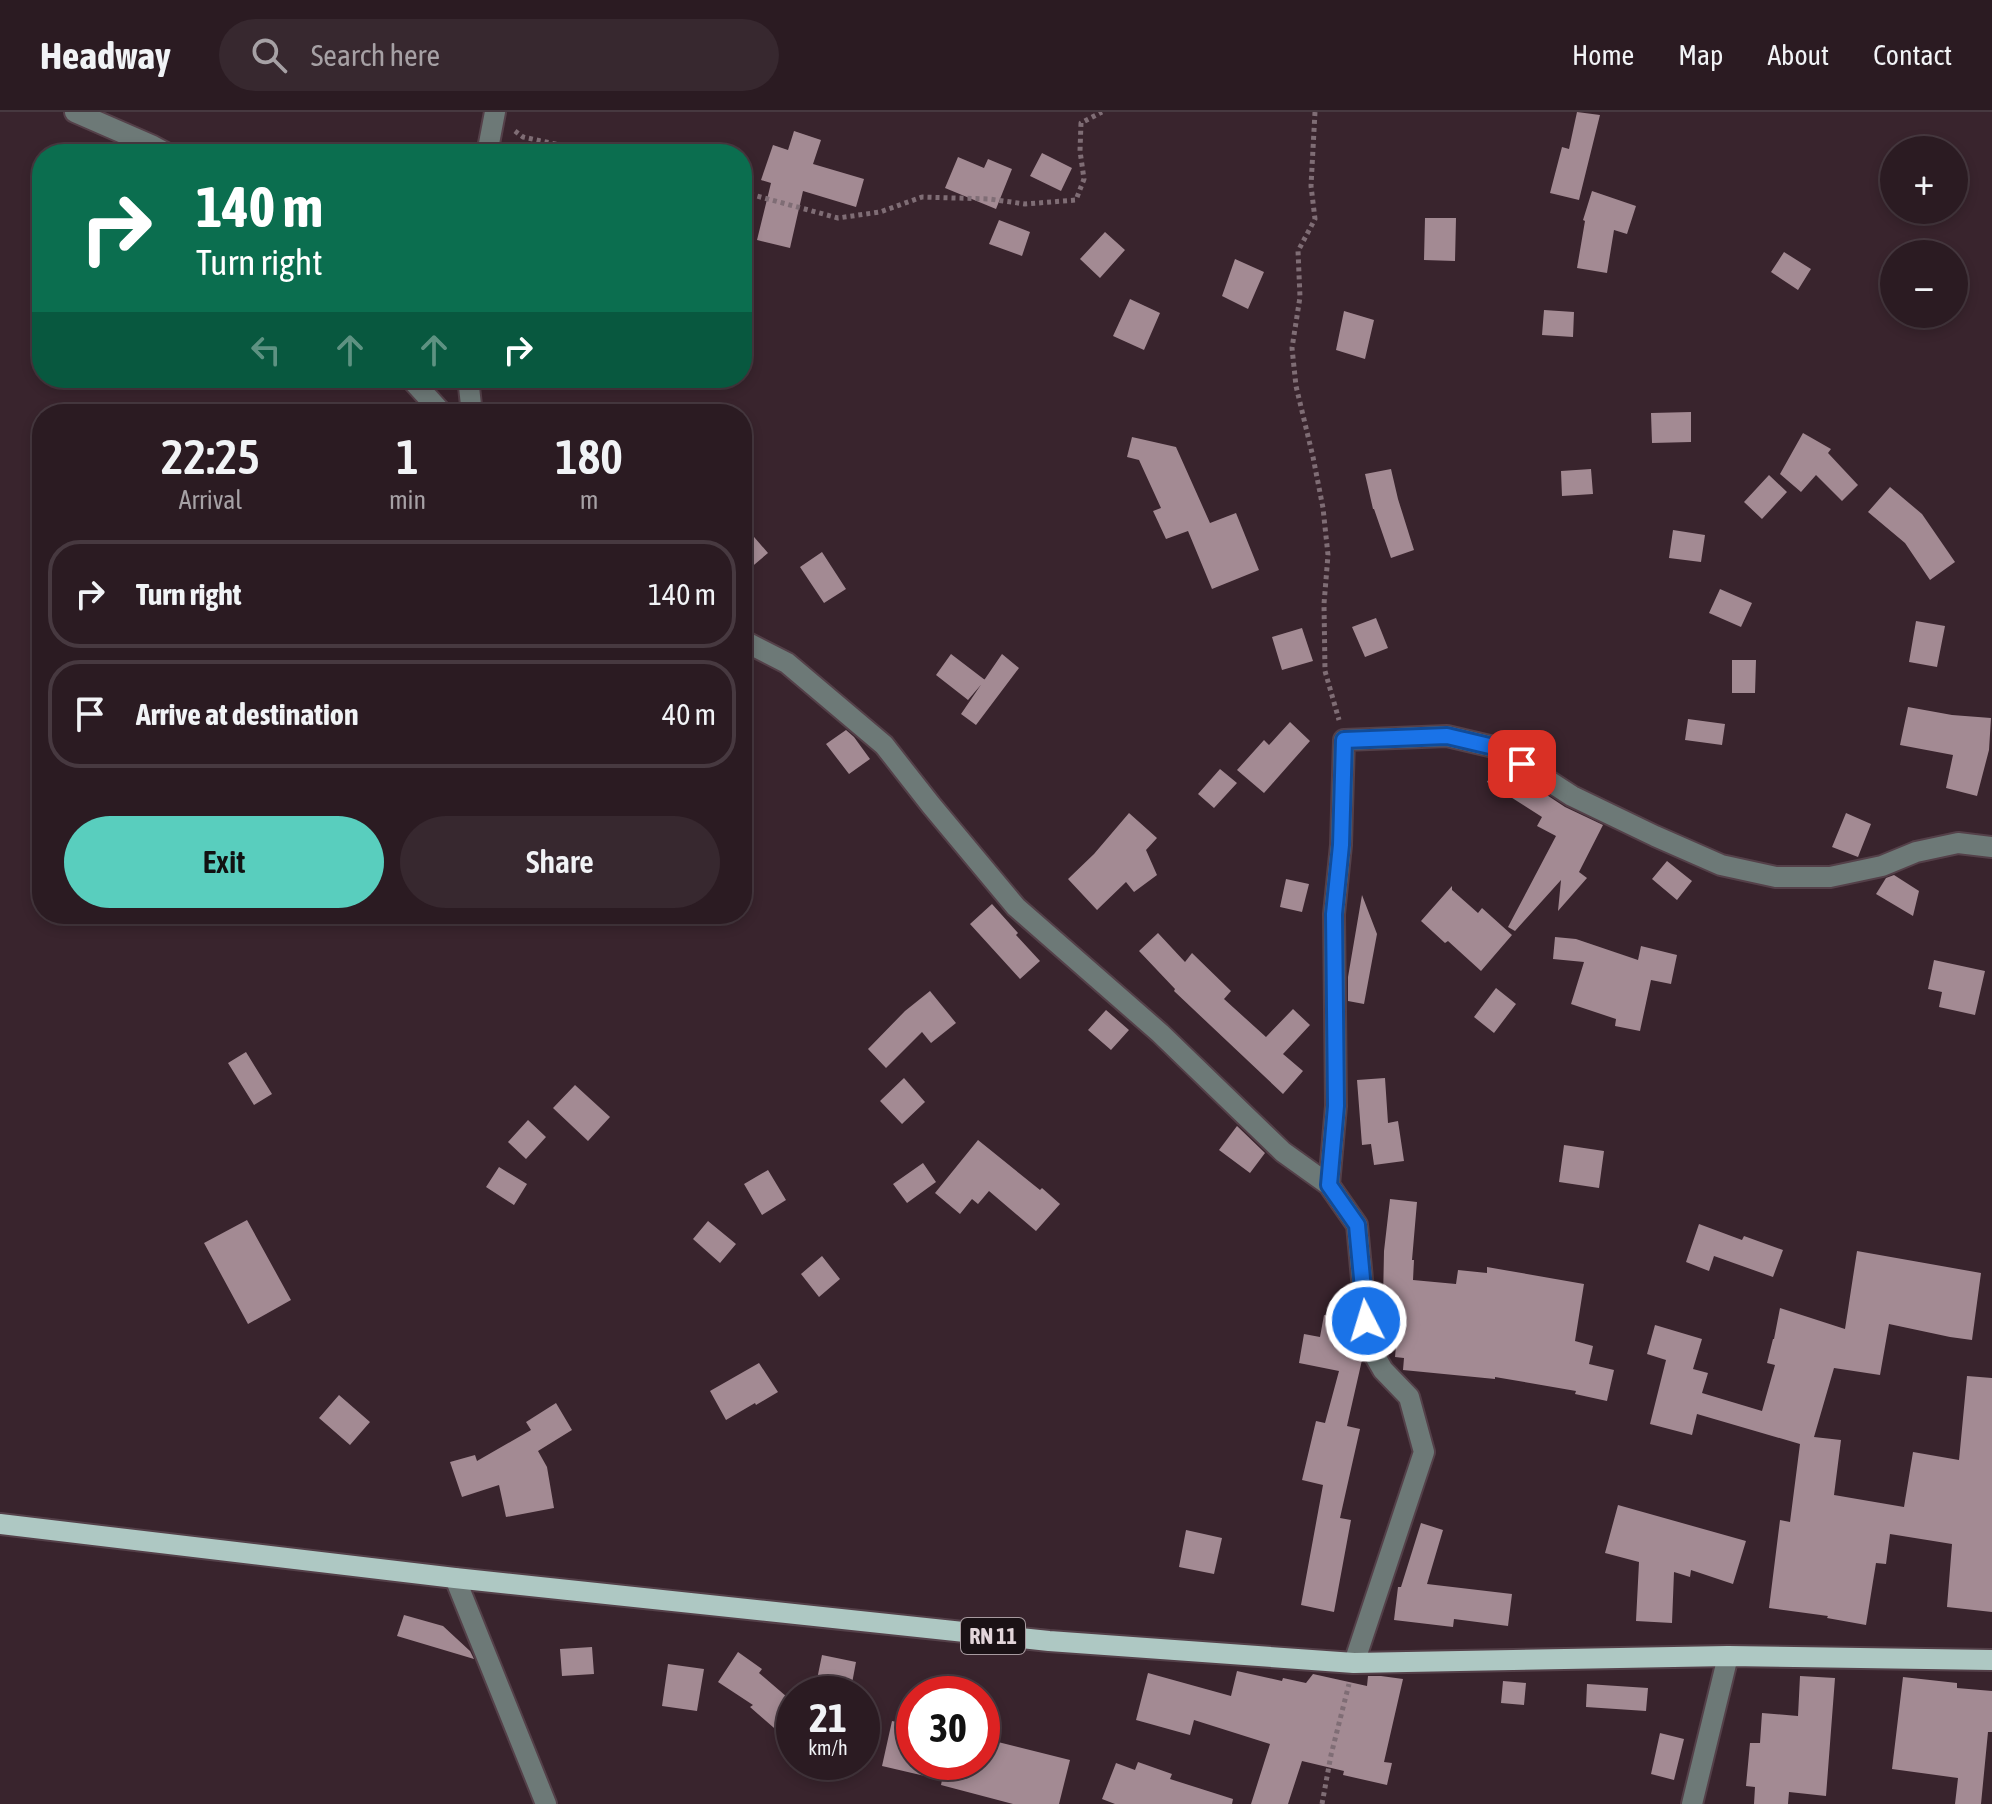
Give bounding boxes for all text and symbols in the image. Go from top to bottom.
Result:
search box [219,19,779,91]
icon: search [247,33,291,77]
text: Headway [40,34,171,77]
text: Search here [311,38,440,72]
text: Home [1572,39,1634,71]
text: Map [1678,39,1723,71]
text: About [1767,39,1829,71]
text: Contact [1873,39,1952,71]
map controls [1880,136,1968,328]
button: + [1880,136,1968,224]
text: 140 m [196,175,323,239]
icon: right [64,176,168,280]
button: − [1880,240,1968,328]
text: Turn right [196,241,323,283]
icon: left [244,328,288,372]
icon: ahead [328,328,372,372]
icon: ahead [412,328,456,372]
icon: right [496,328,540,372]
text: 22:25 [161,429,260,484]
text: 1 [396,429,419,484]
text: 180 [555,429,623,484]
text: Arrival [179,485,242,515]
text: min [389,485,426,515]
text: m [580,485,598,515]
icon: right [68,572,112,616]
text: Turn right [136,577,242,611]
text: 140 m [648,577,716,611]
icon: arrive [68,692,112,736]
text: Arrive at destination [136,697,358,731]
text: 40 m [662,697,716,731]
pin [1488,730,1556,798]
icon: arrive [1500,742,1544,786]
button: Exit [64,816,384,908]
button: Share [400,816,720,908]
position arrow [1324,1279,1408,1363]
road number: RN 11 [961,1618,1025,1654]
speed limit sign: 30 [896,1676,1000,1780]
text: 21 [809,1695,847,1740]
text: km/h [808,1736,848,1759]

